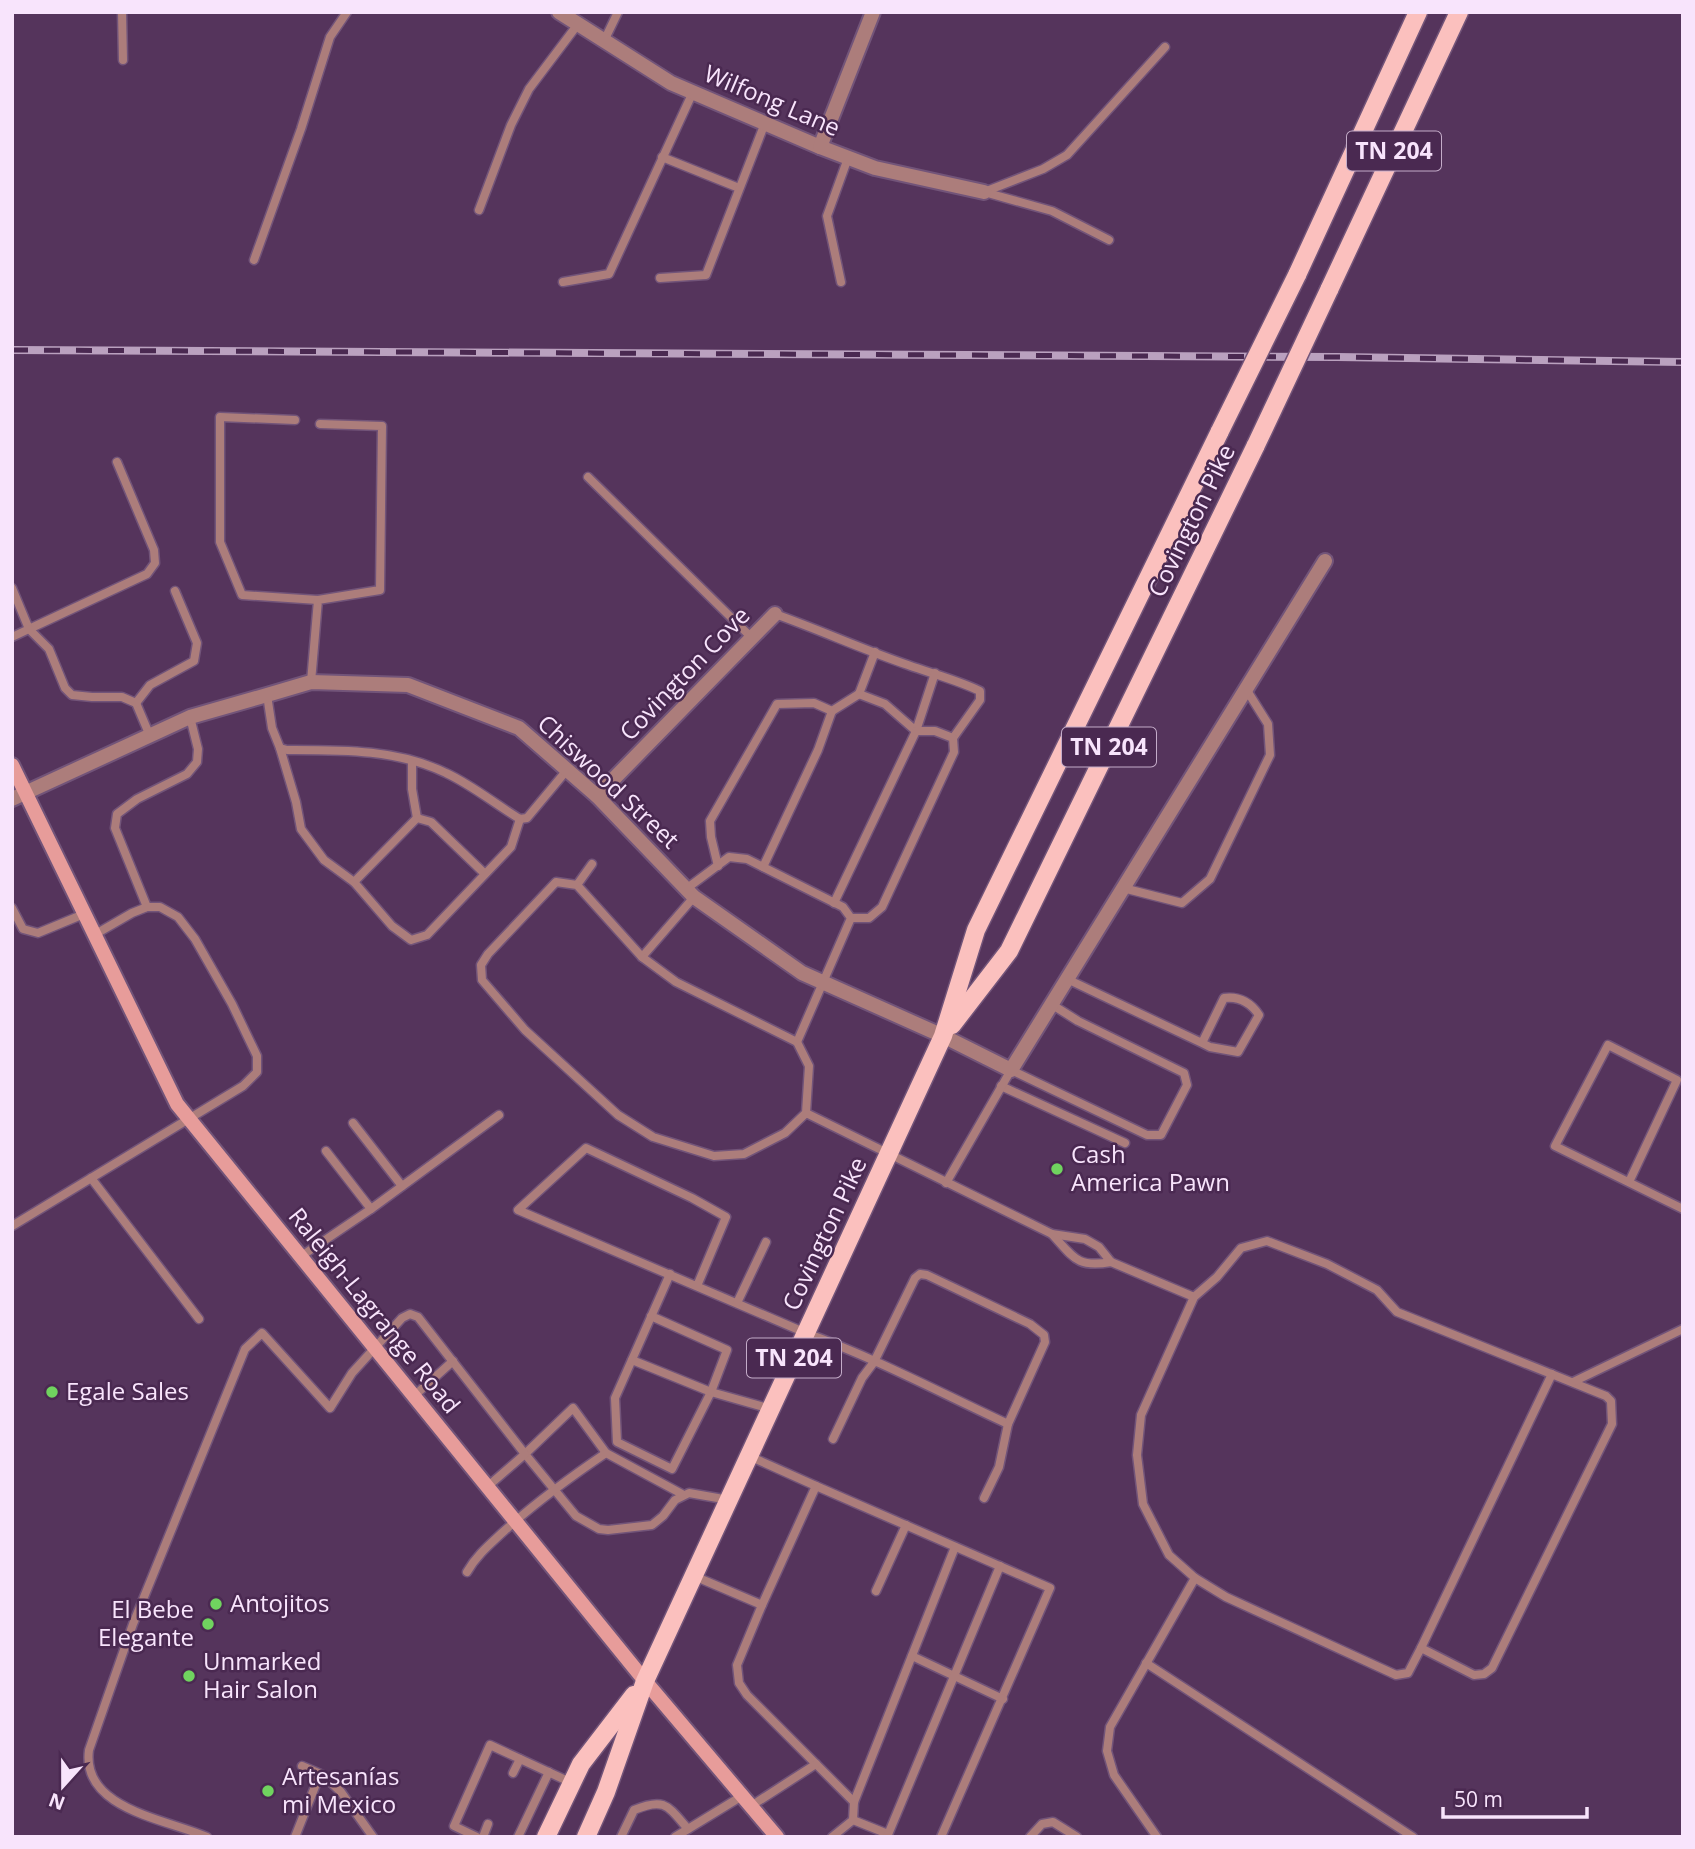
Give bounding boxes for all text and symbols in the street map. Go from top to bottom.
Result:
street label: Wilfong Lane [699,56,846,143]
road number: TN 204 [1347,132,1441,170]
street label: Covington Pike [1139,439,1242,602]
street label: Covington Cove [612,599,756,747]
street label: Chiswood Street [531,707,687,855]
road number: TN 204 [1062,727,1156,766]
place label: Cash America Pawn [1071,1137,1230,1198]
street label: Covington Pike [774,1151,874,1316]
marker: Cash America Pawn [1049,1161,1065,1177]
street label: Raleigh-Lagrange Road [282,1200,469,1420]
road number: TN 204 [747,1338,841,1378]
place label: Egale Sales [66,1374,189,1407]
marker: Egale Sales [44,1384,60,1400]
place label: Antojitos [230,1586,329,1619]
place label: El Bebe Elegante [98,1592,194,1653]
marker: Antojitos [208,1596,224,1612]
marker: El Bebe Elegante [200,1616,216,1632]
place label: Unmarked Hair Salon [203,1644,321,1705]
marker: Unmarked Hair Salon [181,1668,197,1684]
north arrow [28,1751,98,1821]
place label: Artesanías mi Mexico [282,1759,399,1820]
scale bar [1443,1776,1586,1820]
marker: Artesanías mi Mexico [260,1783,276,1799]
text: 50 m [1454,1785,1503,1813]
text: N [45,1787,69,1817]

